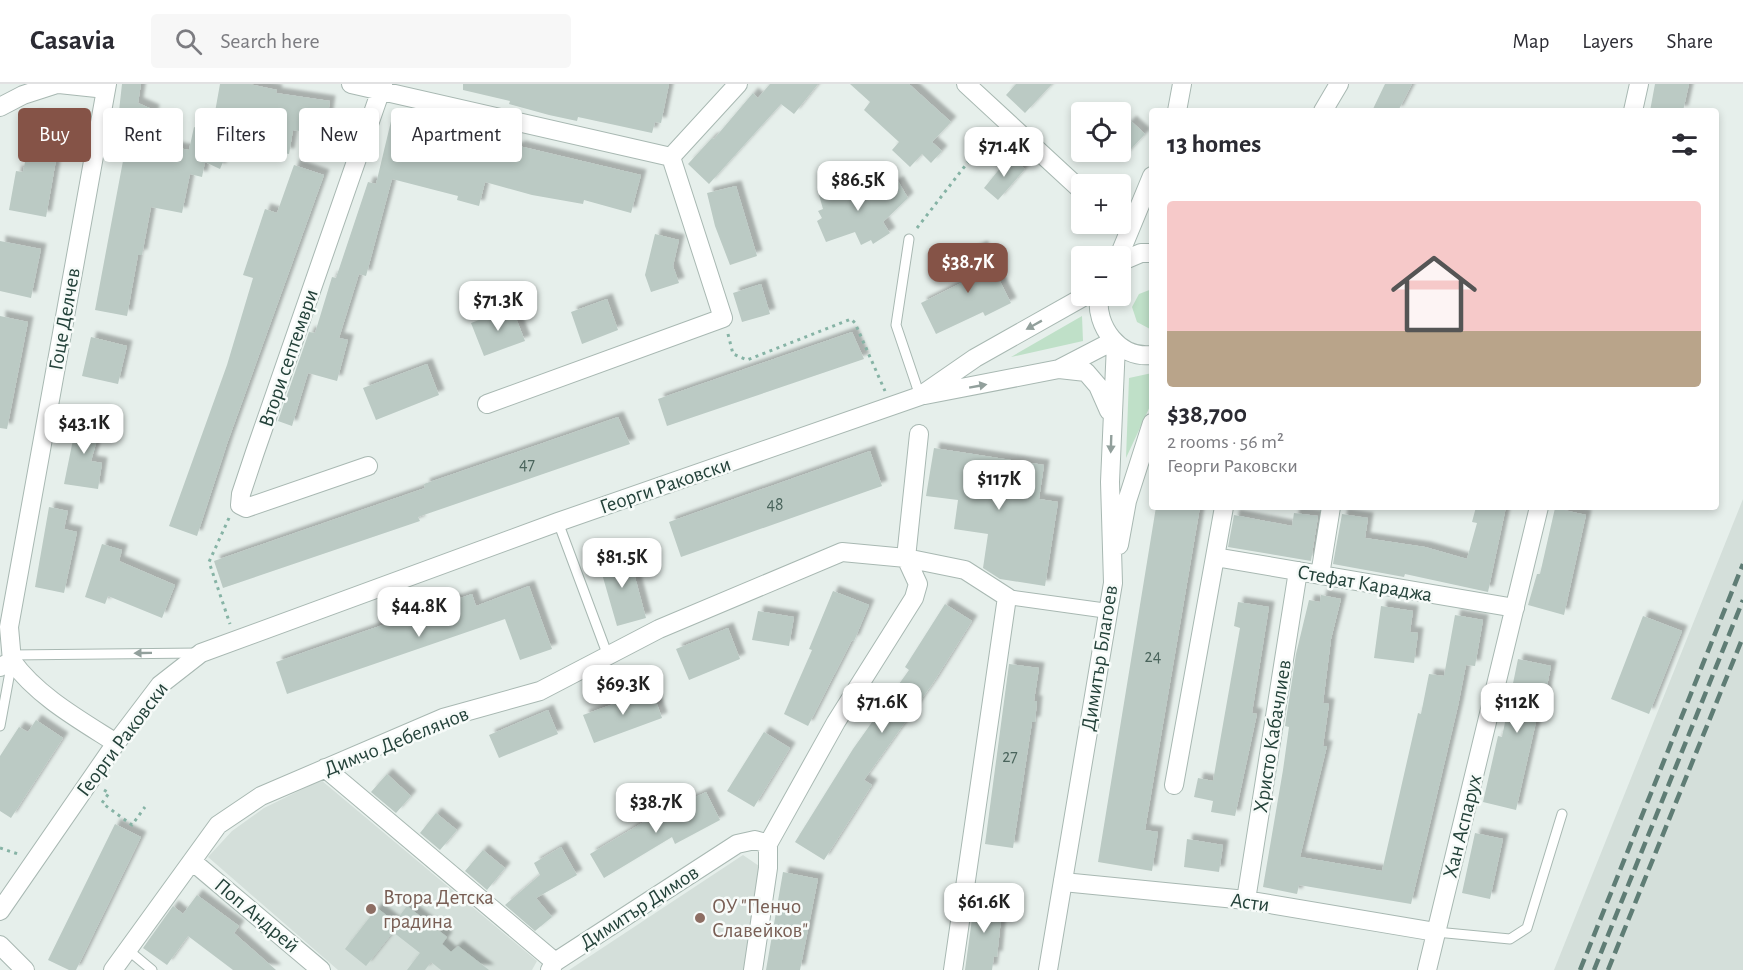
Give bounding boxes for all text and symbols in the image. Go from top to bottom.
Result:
search box [151,14,571,68]
icon: search [172,25,205,58]
text: Casavia [30,27,115,55]
text: Search here [220,30,320,52]
text: Map [1513,31,1549,52]
text: Layers [1582,31,1633,52]
text: Share [1666,31,1713,52]
map controls [1071,102,1131,306]
button: locate [1071,102,1131,162]
chip: Buy [18,108,91,162]
chip: Rent [103,108,183,162]
chip: Filters [195,108,287,162]
chip: New [299,108,379,162]
chip: Apartment [391,108,522,162]
pin: $71.4K [955,127,1053,178]
icon: filters [1668,128,1701,161]
text: 13 homes [1167,131,1261,157]
text: $71.4K [978,136,1030,156]
pin: $86.5K [809,161,907,212]
text: $86.5K [831,170,885,190]
button: + [1071,174,1131,234]
icon: home [1380,240,1488,348]
pin: $38.7K [919,243,1017,294]
button: − [1071,246,1131,306]
text: $38.7K [942,252,994,272]
street label: Гоце Делчев [45,266,84,372]
pin: $71.3K [449,281,547,332]
street label: Втори септември [255,287,322,430]
text: $71.3K [473,290,523,310]
one-way arrow [1025,320,1042,330]
one-way arrow [969,381,988,390]
text: $38,700 [1167,401,1247,427]
pin: $43.1K [35,404,133,455]
text: $43.1K [58,413,110,433]
text: 2 rooms · 56 m² [1167,432,1284,452]
one-way arrow [1106,435,1115,454]
street label: Георги Раковски [597,453,733,518]
house number: 47 [519,456,535,474]
text: Георги Раковски [1167,456,1298,476]
pin: $117K [957,460,1041,511]
text: $117K [977,469,1021,489]
house number: 48 [766,496,784,514]
pin: $81.5K [573,538,671,589]
text: $81.5K [597,547,647,567]
street label: Стефат Караджа [1296,561,1434,606]
street label: Димитър Благоев [1078,584,1121,732]
pin: $44.8K [370,587,468,638]
text: $44.8K [391,596,447,616]
one-way arrow [133,648,152,658]
house number: 24 [1145,648,1162,666]
street label: Христо Кабачлиев [1250,658,1295,814]
pin: $69.3K [574,665,672,716]
text: $69.3K [596,674,650,694]
street label: Георги Раковски [73,678,172,800]
pin: $71.6K [833,683,931,734]
pin: $112K [1475,683,1559,734]
text: $71.6K [857,692,907,712]
text: $112K [1495,692,1539,712]
street label: Димчо Дебелянов [321,703,472,780]
house number: 27 [1002,748,1018,766]
street label: Хан Аспарух [1439,772,1485,880]
pin: $38.7K [607,783,705,834]
text: $38.7K [630,792,682,812]
street label: Димитър Димов [576,861,702,953]
street label: Поп Андрей [210,874,303,957]
pin: $61.6K [935,883,1033,934]
place label: Втора Детска градина [383,887,494,932]
street label: Асти [1229,889,1271,916]
text: $61.6K [958,892,1010,912]
place label: ОУ "Пенчо Славейков" [712,896,808,941]
marker: Втора Детска градина [364,902,378,916]
marker: ОУ "Пенчо Славейков" [693,911,707,925]

